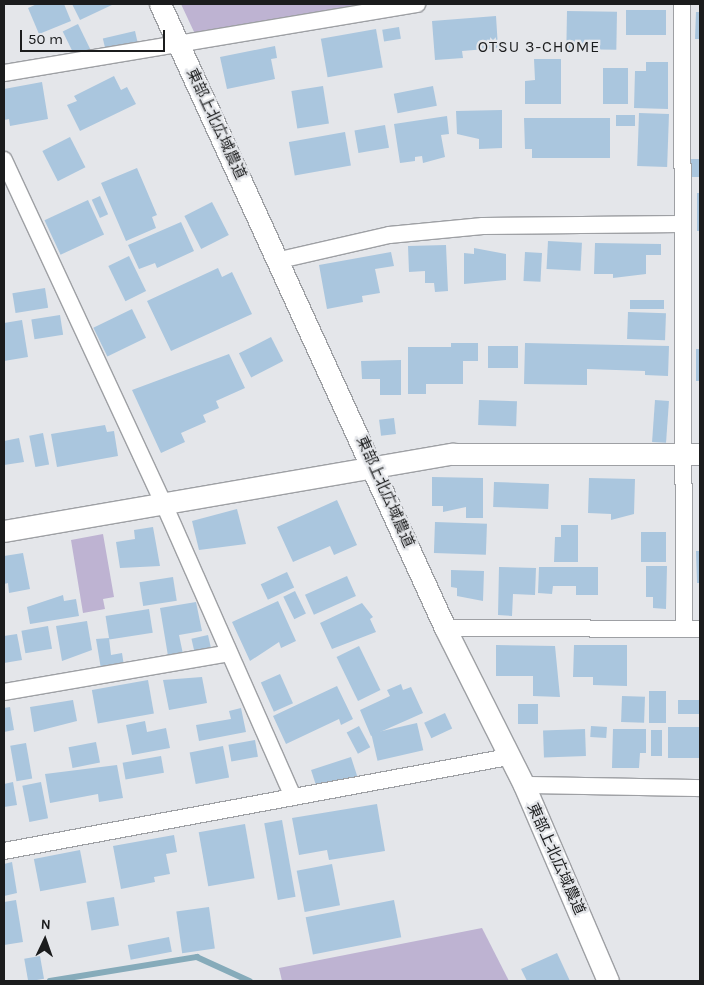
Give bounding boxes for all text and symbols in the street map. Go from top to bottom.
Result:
scale bar [22,20,168,52]
text: 50 m [28,30,63,48]
district label: OTSU 3-CHOME [476,37,602,57]
street label: 東部上北広域農道 [182,66,250,182]
street label: 東部上北広域農道 [352,434,418,550]
street label: 東部上北広域農道 [523,801,589,917]
north arrow [20,915,70,965]
text: N [40,916,51,933]

